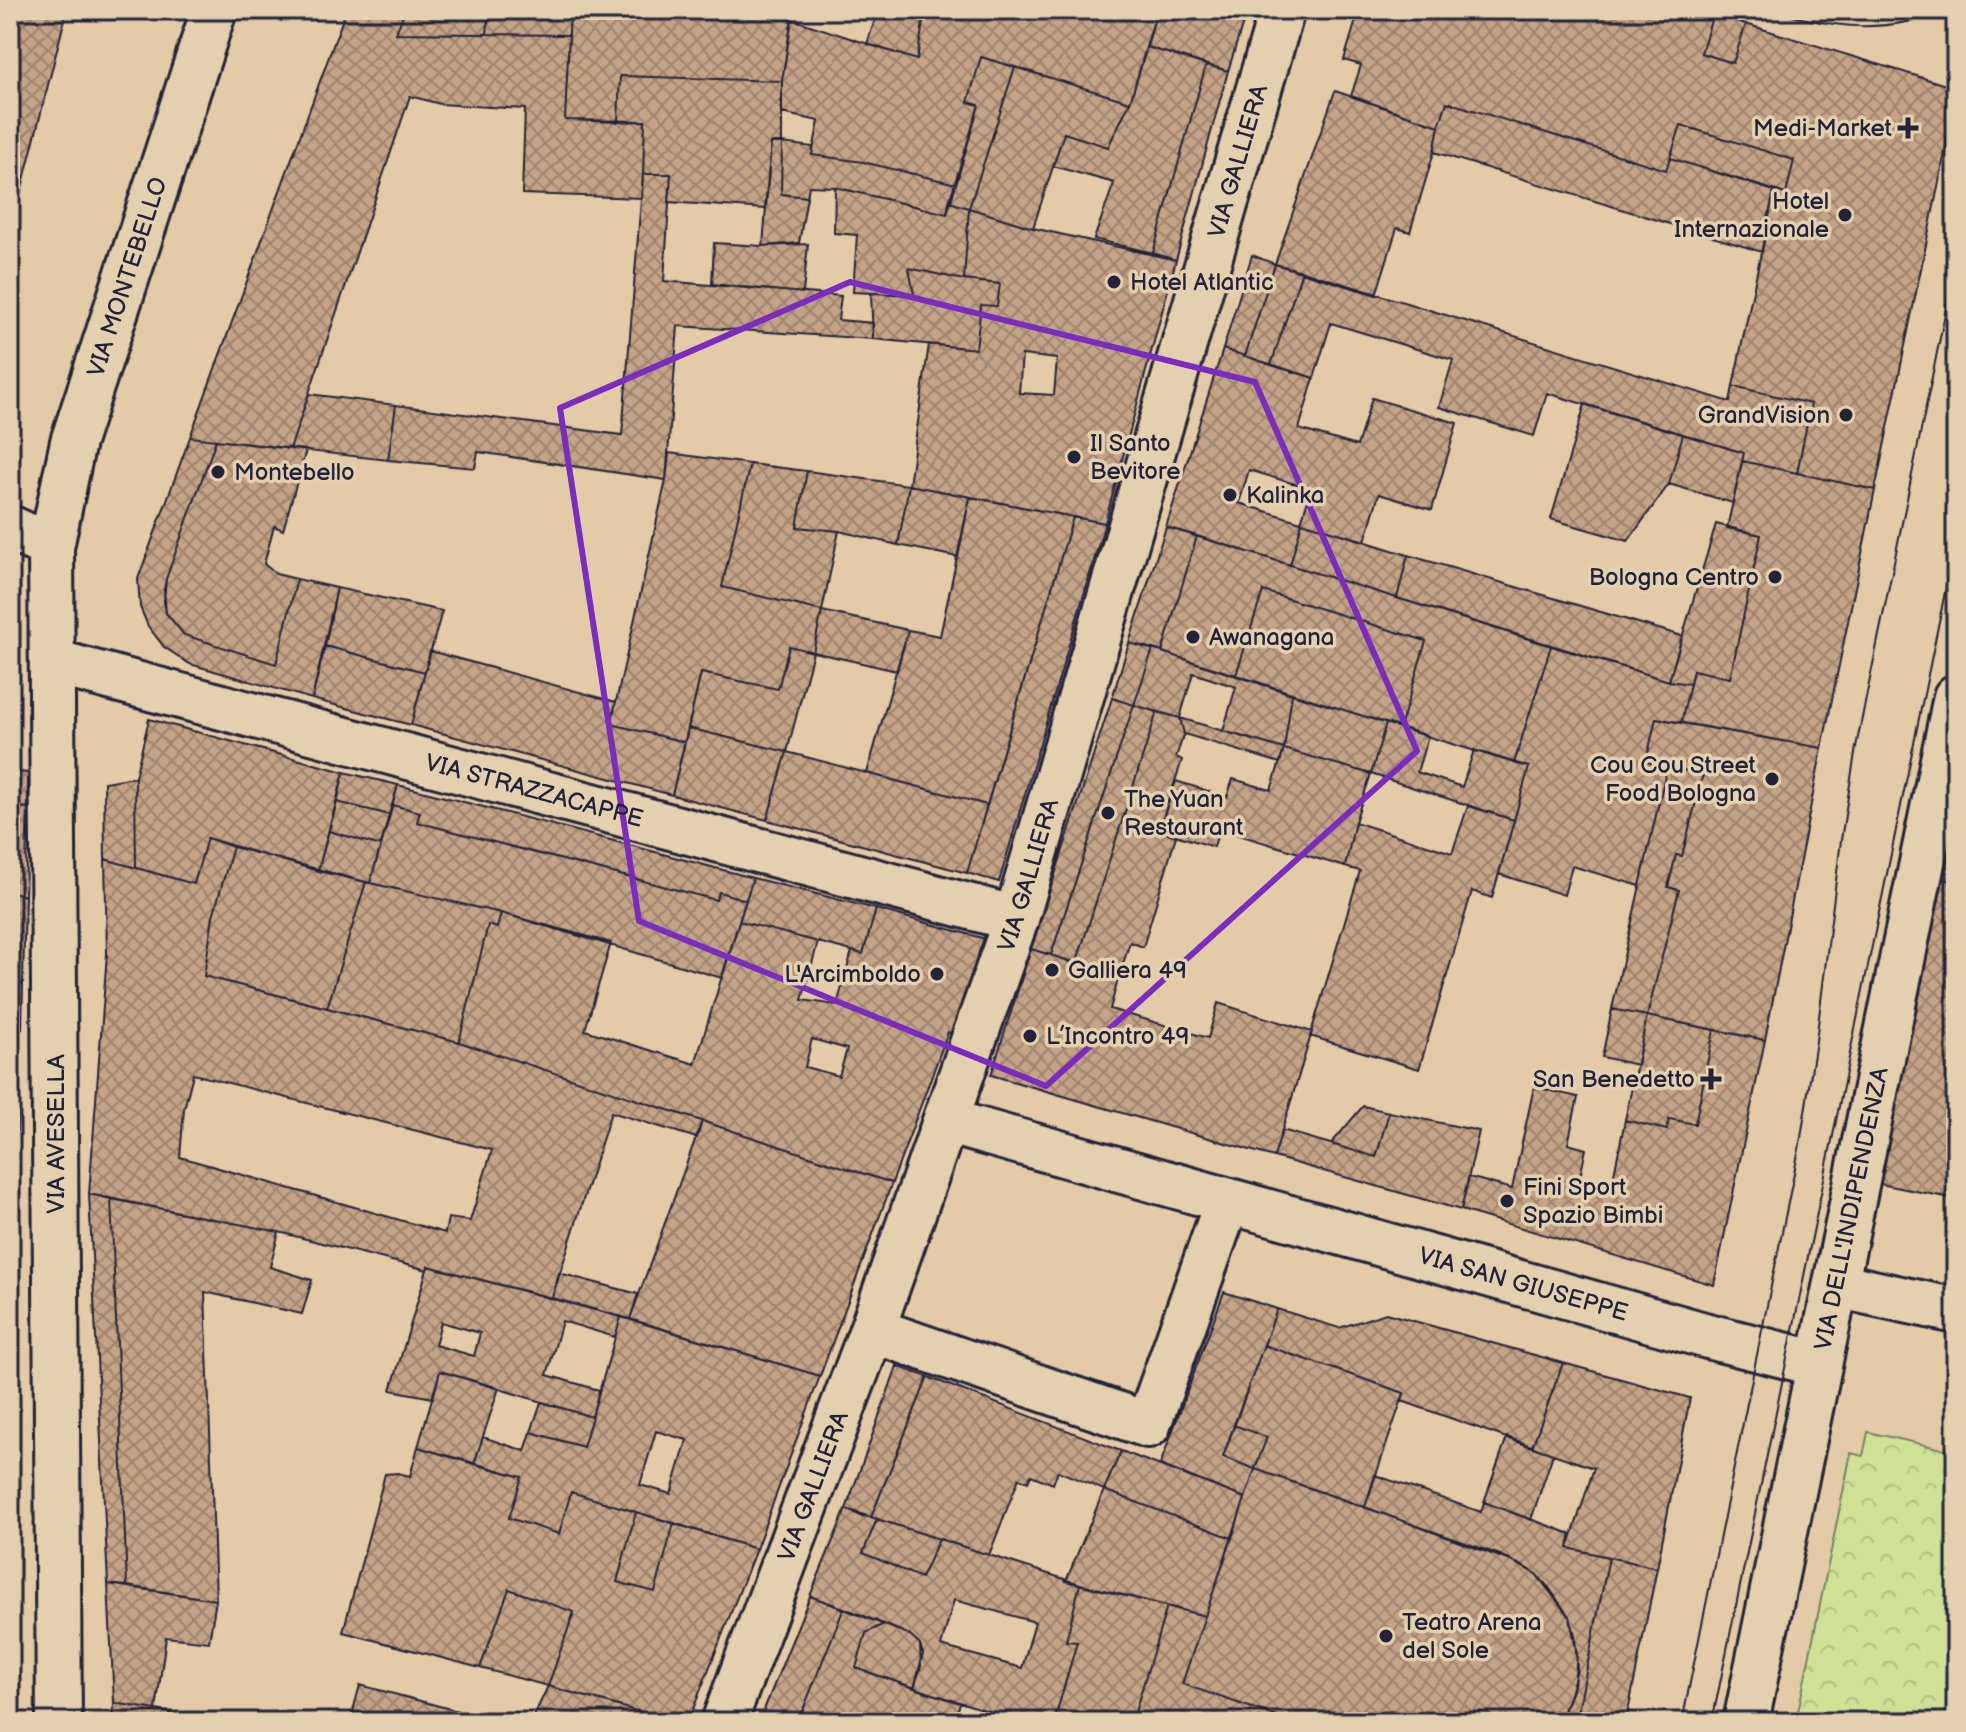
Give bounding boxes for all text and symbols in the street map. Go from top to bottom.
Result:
street label: VIA GALLIERA [1202,81,1274,242]
place label: Medi-Market [1753,114,1893,143]
marker: Medi-Market [1899,119,1917,137]
street label: VIA MONTEBELLO [81,174,173,381]
place label: Hotel Internazionale [1674,187,1829,244]
marker: Hotel Internazionale [1836,206,1854,224]
place label: Hotel Atlantic [1130,268,1274,297]
marker: Hotel Atlantic [1105,273,1123,291]
place label: GrandVision [1698,401,1830,430]
marker: GrandVision [1837,406,1855,424]
place label: Il Santo Bevitore [1090,429,1180,486]
marker: Il Santo Bevitore [1065,448,1083,466]
place label: Montebello [234,458,355,487]
marker: Montebello [209,463,227,481]
place label: Kalinka [1246,481,1324,510]
marker: Kalinka [1221,486,1239,504]
place label: Bologna Centro [1589,563,1759,592]
marker: Bologna Centro [1766,568,1784,586]
place label: Awanagana [1209,623,1334,652]
marker: Awanagana [1184,628,1202,646]
street label: VIA STRAZZACAPPE [422,748,646,834]
place label: Cou Cou Street Food Bologna [1590,751,1757,808]
marker: Cou Cou Street Food Bologna [1763,770,1781,788]
place label: The Yuan Restaurant [1124,785,1244,842]
street label: VIA GALLIERA [992,795,1066,956]
marker: The Yuan Restaurant [1099,804,1117,822]
place label: Galliera 49 [1068,956,1187,985]
place label: L'Arcimboldo [784,960,921,989]
marker: Galliera 49 [1043,961,1061,979]
marker: L'Arcimboldo [928,965,946,983]
place label: L’Incontro 49 [1046,1022,1189,1051]
marker: L’Incontro 49 [1021,1027,1039,1045]
street label: VIA AVESELLA [42,1054,71,1214]
street label: VIA DELL'INDIPENDENZA [1809,1064,1895,1353]
place label: San Benedetto [1533,1065,1695,1094]
marker: San Benedetto [1702,1070,1720,1088]
place label: Fini Sport Spazio Bimbi [1523,1173,1663,1230]
marker: Fini Sport Spazio Bimbi [1498,1192,1516,1210]
street label: VIA SAN GIUSEPPE [1415,1241,1631,1328]
street label: VIA GALLIERA [772,1407,855,1566]
place label: Teatro Arena del Sole [1402,1608,1542,1665]
marker: Teatro Arena del Sole [1377,1627,1395,1645]

